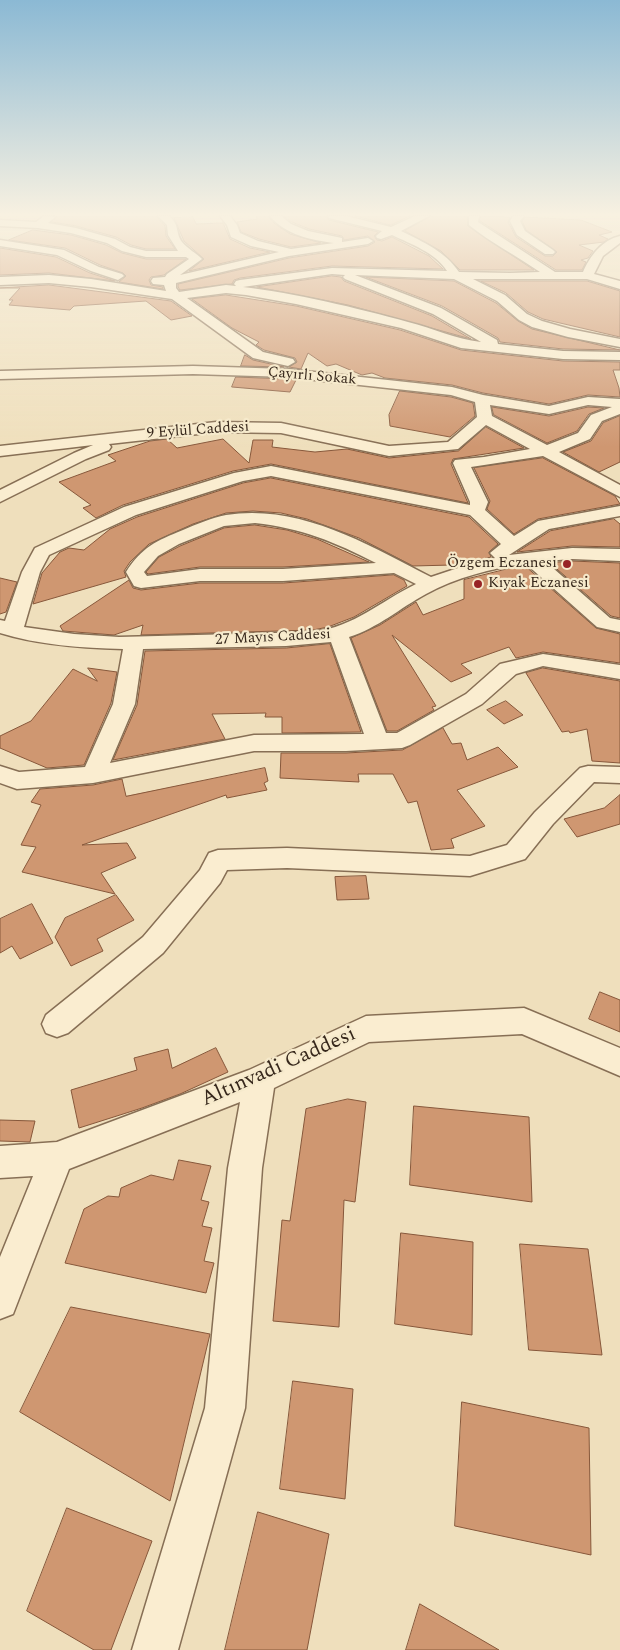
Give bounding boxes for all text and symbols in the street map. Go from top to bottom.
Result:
street label: Çayırlı Sokak [267,364,357,390]
street label: 9 Eylül Caddesi [146,418,250,444]
place label: Özgem Eczanesi [447,555,557,573]
marker: Özgem Eczanesi [561,558,573,570]
place label: Kıyak Eczanesi [488,575,589,593]
marker: Kıyak Eczanesi [472,578,484,590]
street label: 27 Mayıs Caddesi [215,626,331,650]
street label: Altınvadi Caddesi [198,1023,360,1113]

